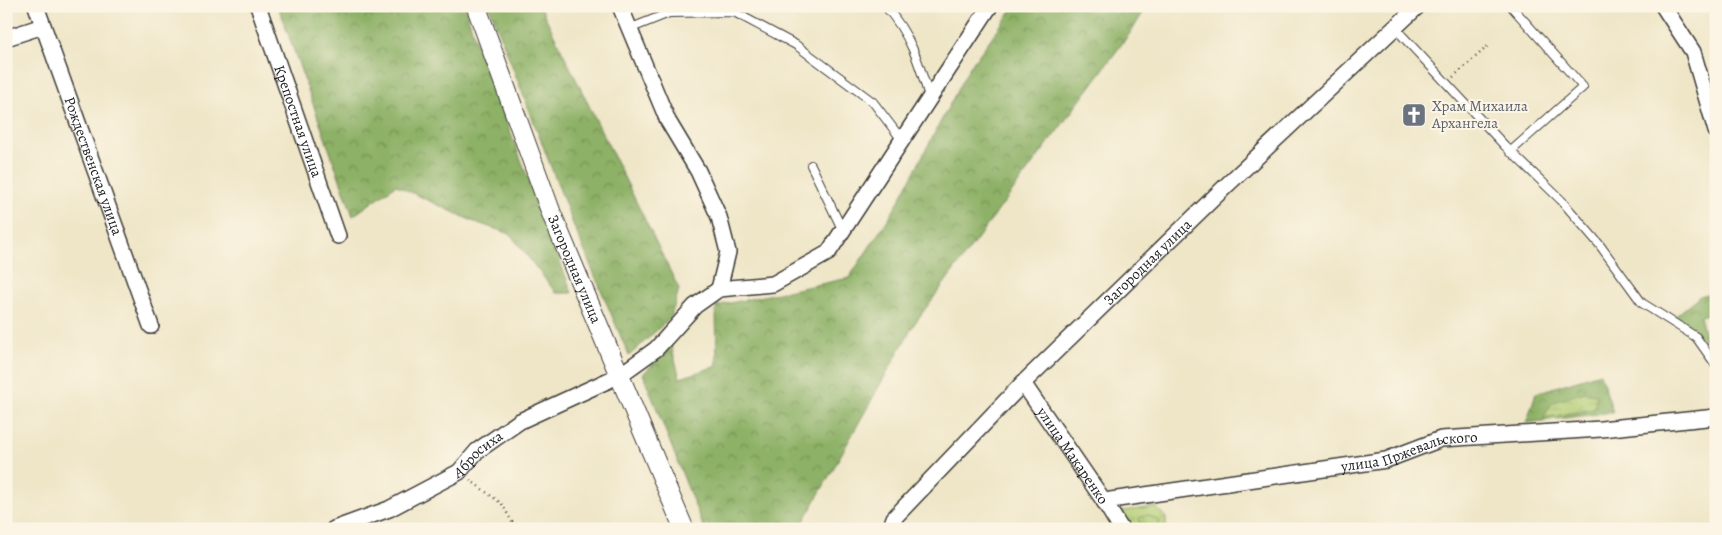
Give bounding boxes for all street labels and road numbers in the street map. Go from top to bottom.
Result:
street label: Крепостная улица [269,62,327,180]
street label: Рождественская улица [59,94,128,238]
street label: Загородная улица [543,212,606,326]
street label: Загородная улица [1099,215,1196,310]
street label: улица Макаренко [1032,402,1113,508]
street label: Абросиха [450,426,507,483]
street label: улица Пржевальского [1339,427,1478,477]

